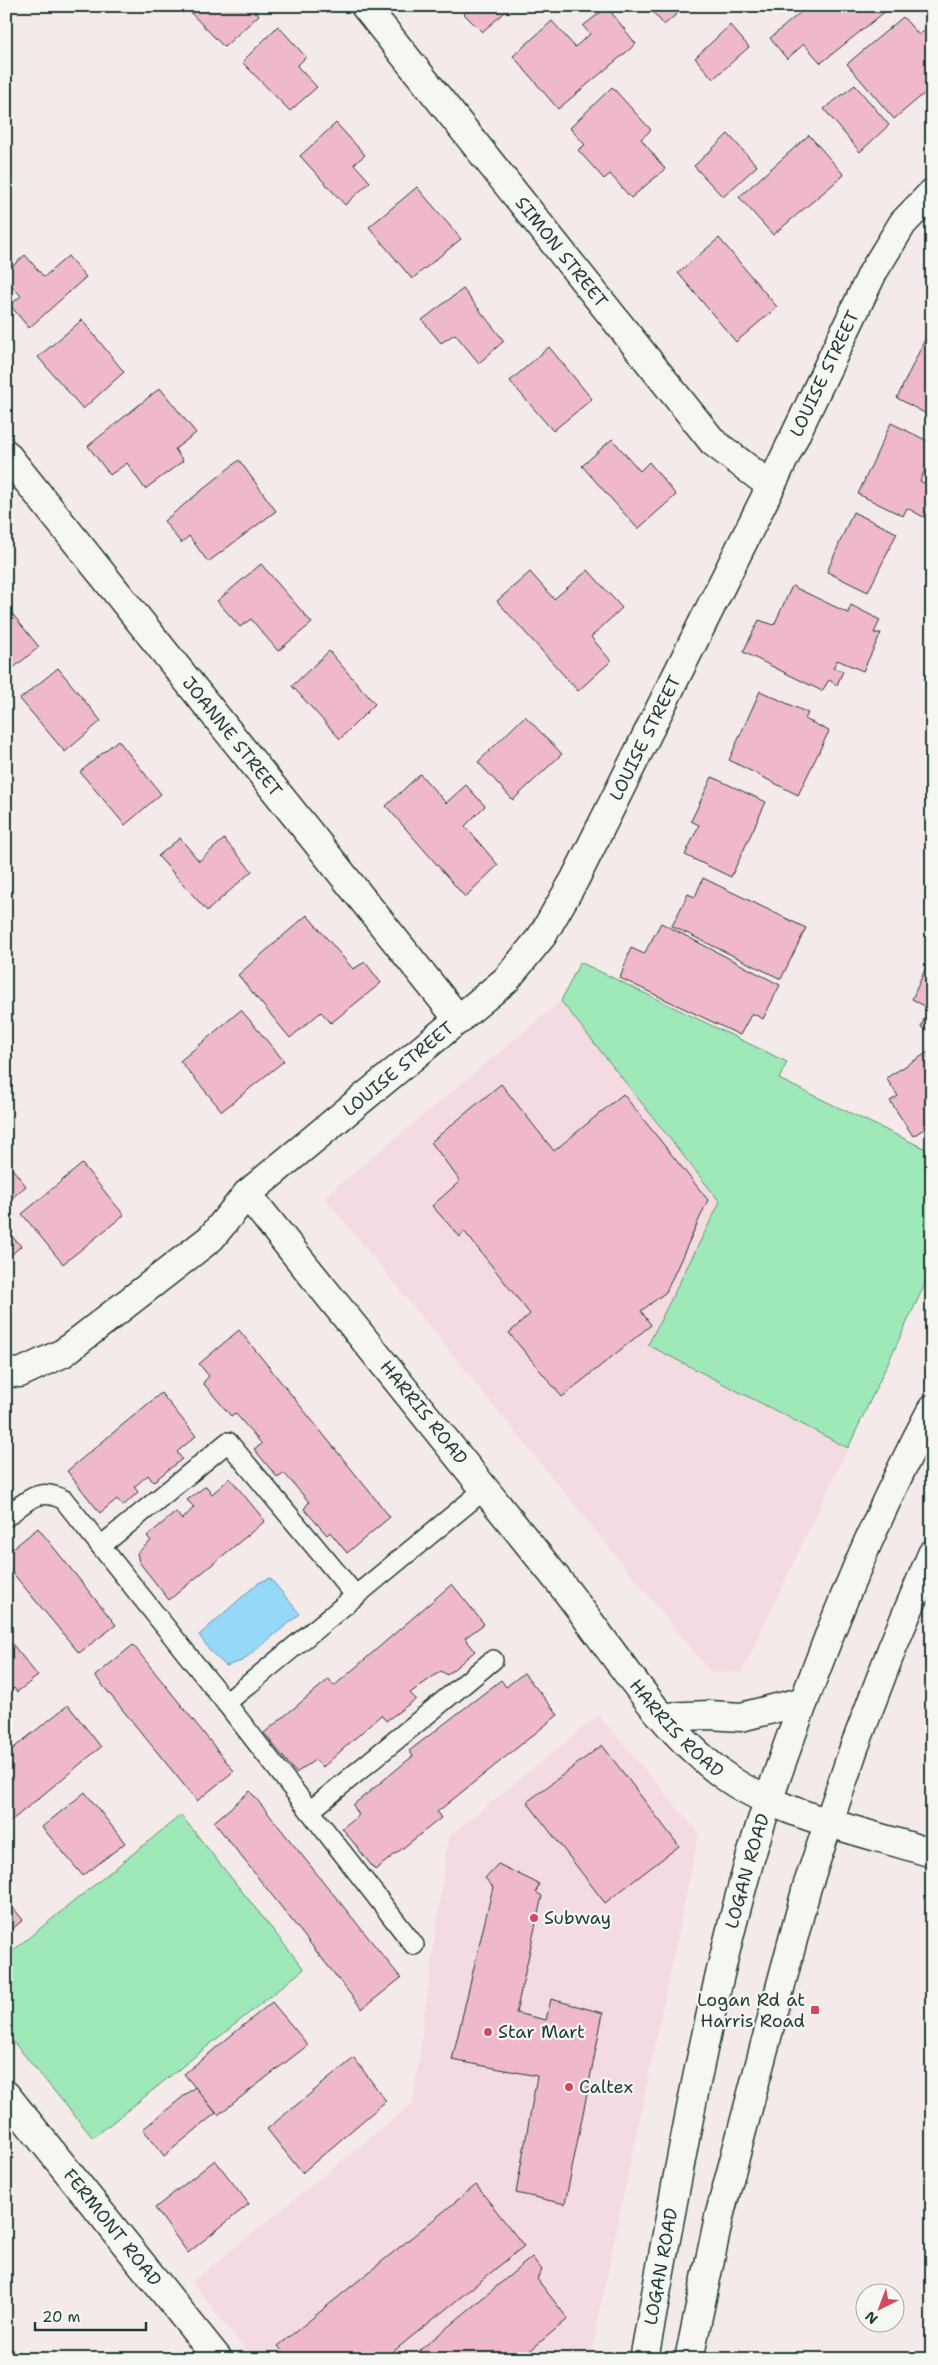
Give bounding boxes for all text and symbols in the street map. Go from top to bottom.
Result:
street label: SIMON STREET [510,192,613,313]
street label: LOUISE STREET [784,307,865,441]
street label: LOUISE STREET [604,671,687,805]
street label: JOANNE STREET [177,672,288,802]
street label: LOUISE STREET [338,1016,459,1122]
street label: HARRIS ROAD [375,1355,473,1470]
street label: HARRIS ROAD [624,1674,729,1783]
street label: LOGAN ROAD [720,1810,775,1931]
place label: Subway [544,1906,611,1930]
marker: Subway [528,1912,540,1924]
place label: Logan Rd at Harris Road [697,1988,805,2033]
marker: Logan Rd at Harris Road [809,2004,821,2016]
place label: Star Mart [498,2020,585,2044]
marker: Star Mart [482,2026,494,2038]
place label: Caltex [579,2075,633,2099]
marker: Caltex [563,2081,575,2093]
street label: FERMONT ROAD [58,2164,167,2291]
street label: LOGAN ROAD [638,2206,684,2327]
north arrow [856,2282,906,2332]
scale bar [35,2300,146,2332]
text: 20 m [42,2307,81,2327]
text: N [861,2307,881,2328]

